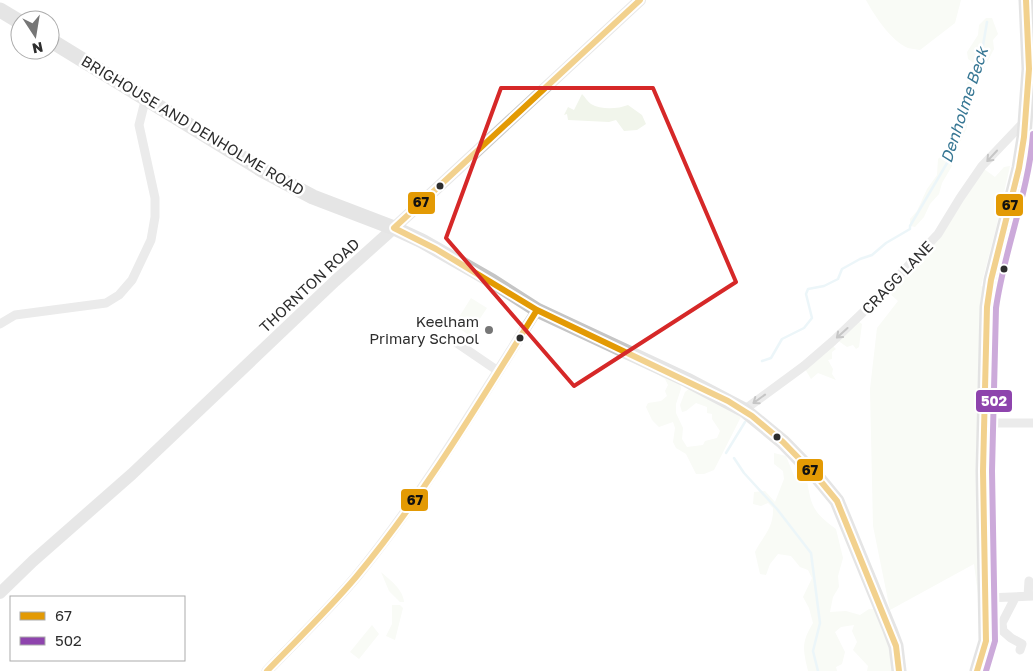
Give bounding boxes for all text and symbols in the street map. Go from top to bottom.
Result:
north arrow [10,10,60,60]
text: N [31,39,45,58]
water label: Denholme Beck [936,43,993,165]
street label: BRIGHOUSE AND DENHOLME ROAD [78,51,308,199]
one-way arrow [986,150,998,163]
unlabelled marker [435,181,445,191]
line badge: 67 [407,191,436,215]
text: 67 [413,193,430,210]
line badge: 67 [995,193,1024,217]
text: 67 [1002,196,1019,213]
street label: THORNTON ROAD [255,234,363,336]
street label: CRAGG LANE [858,237,936,317]
unlabelled marker [999,264,1009,274]
place label: Keelham Primary School [369,312,479,347]
marker: Keelham Primary School [483,324,495,336]
one-way arrow [836,327,849,339]
unlabelled marker [515,333,525,343]
line badge: 502 [975,389,1013,413]
text: 502 [981,392,1008,409]
one-way arrow [752,394,766,404]
unlabelled marker [772,432,782,442]
line badge: 67 [796,458,824,482]
text: 67 [802,461,819,478]
line badge: 67 [400,488,429,512]
text: 67 [407,491,424,508]
legend [10,596,185,661]
text: 67 [55,606,72,624]
text: 502 [55,631,82,649]

